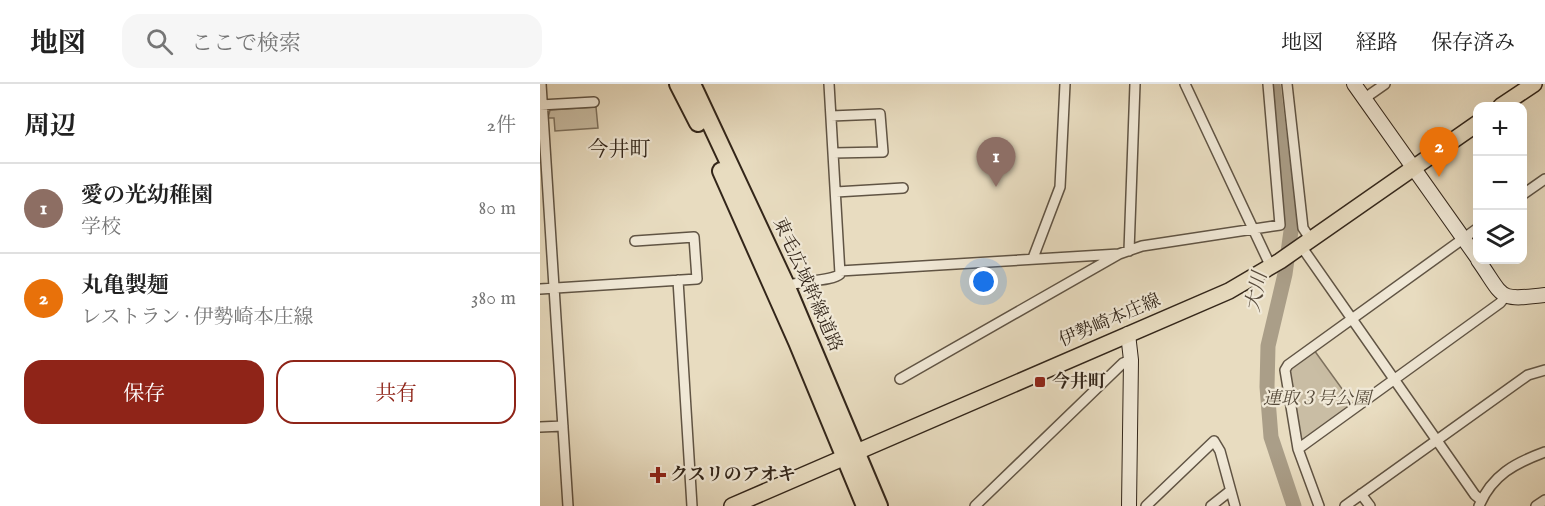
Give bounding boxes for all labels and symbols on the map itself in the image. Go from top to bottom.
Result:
pin: 2 [1420,128,1458,177]
district label: 今井町 [588,137,651,164]
pin: 1 [976,138,1016,187]
street label: 東毛広域幹線道路 [767,215,847,355]
your location [969,267,998,296]
water label: 大川 [1241,268,1273,314]
street label: 伊勢崎本庄線 [1056,289,1164,353]
place label: 今井町 [1052,371,1106,394]
marker: 今井町 [1033,375,1047,389]
park label: 連取３号公園 [1263,388,1374,411]
place label: クスリのアオキ [670,464,796,487]
marker: クスリのアオキ [651,468,665,482]

